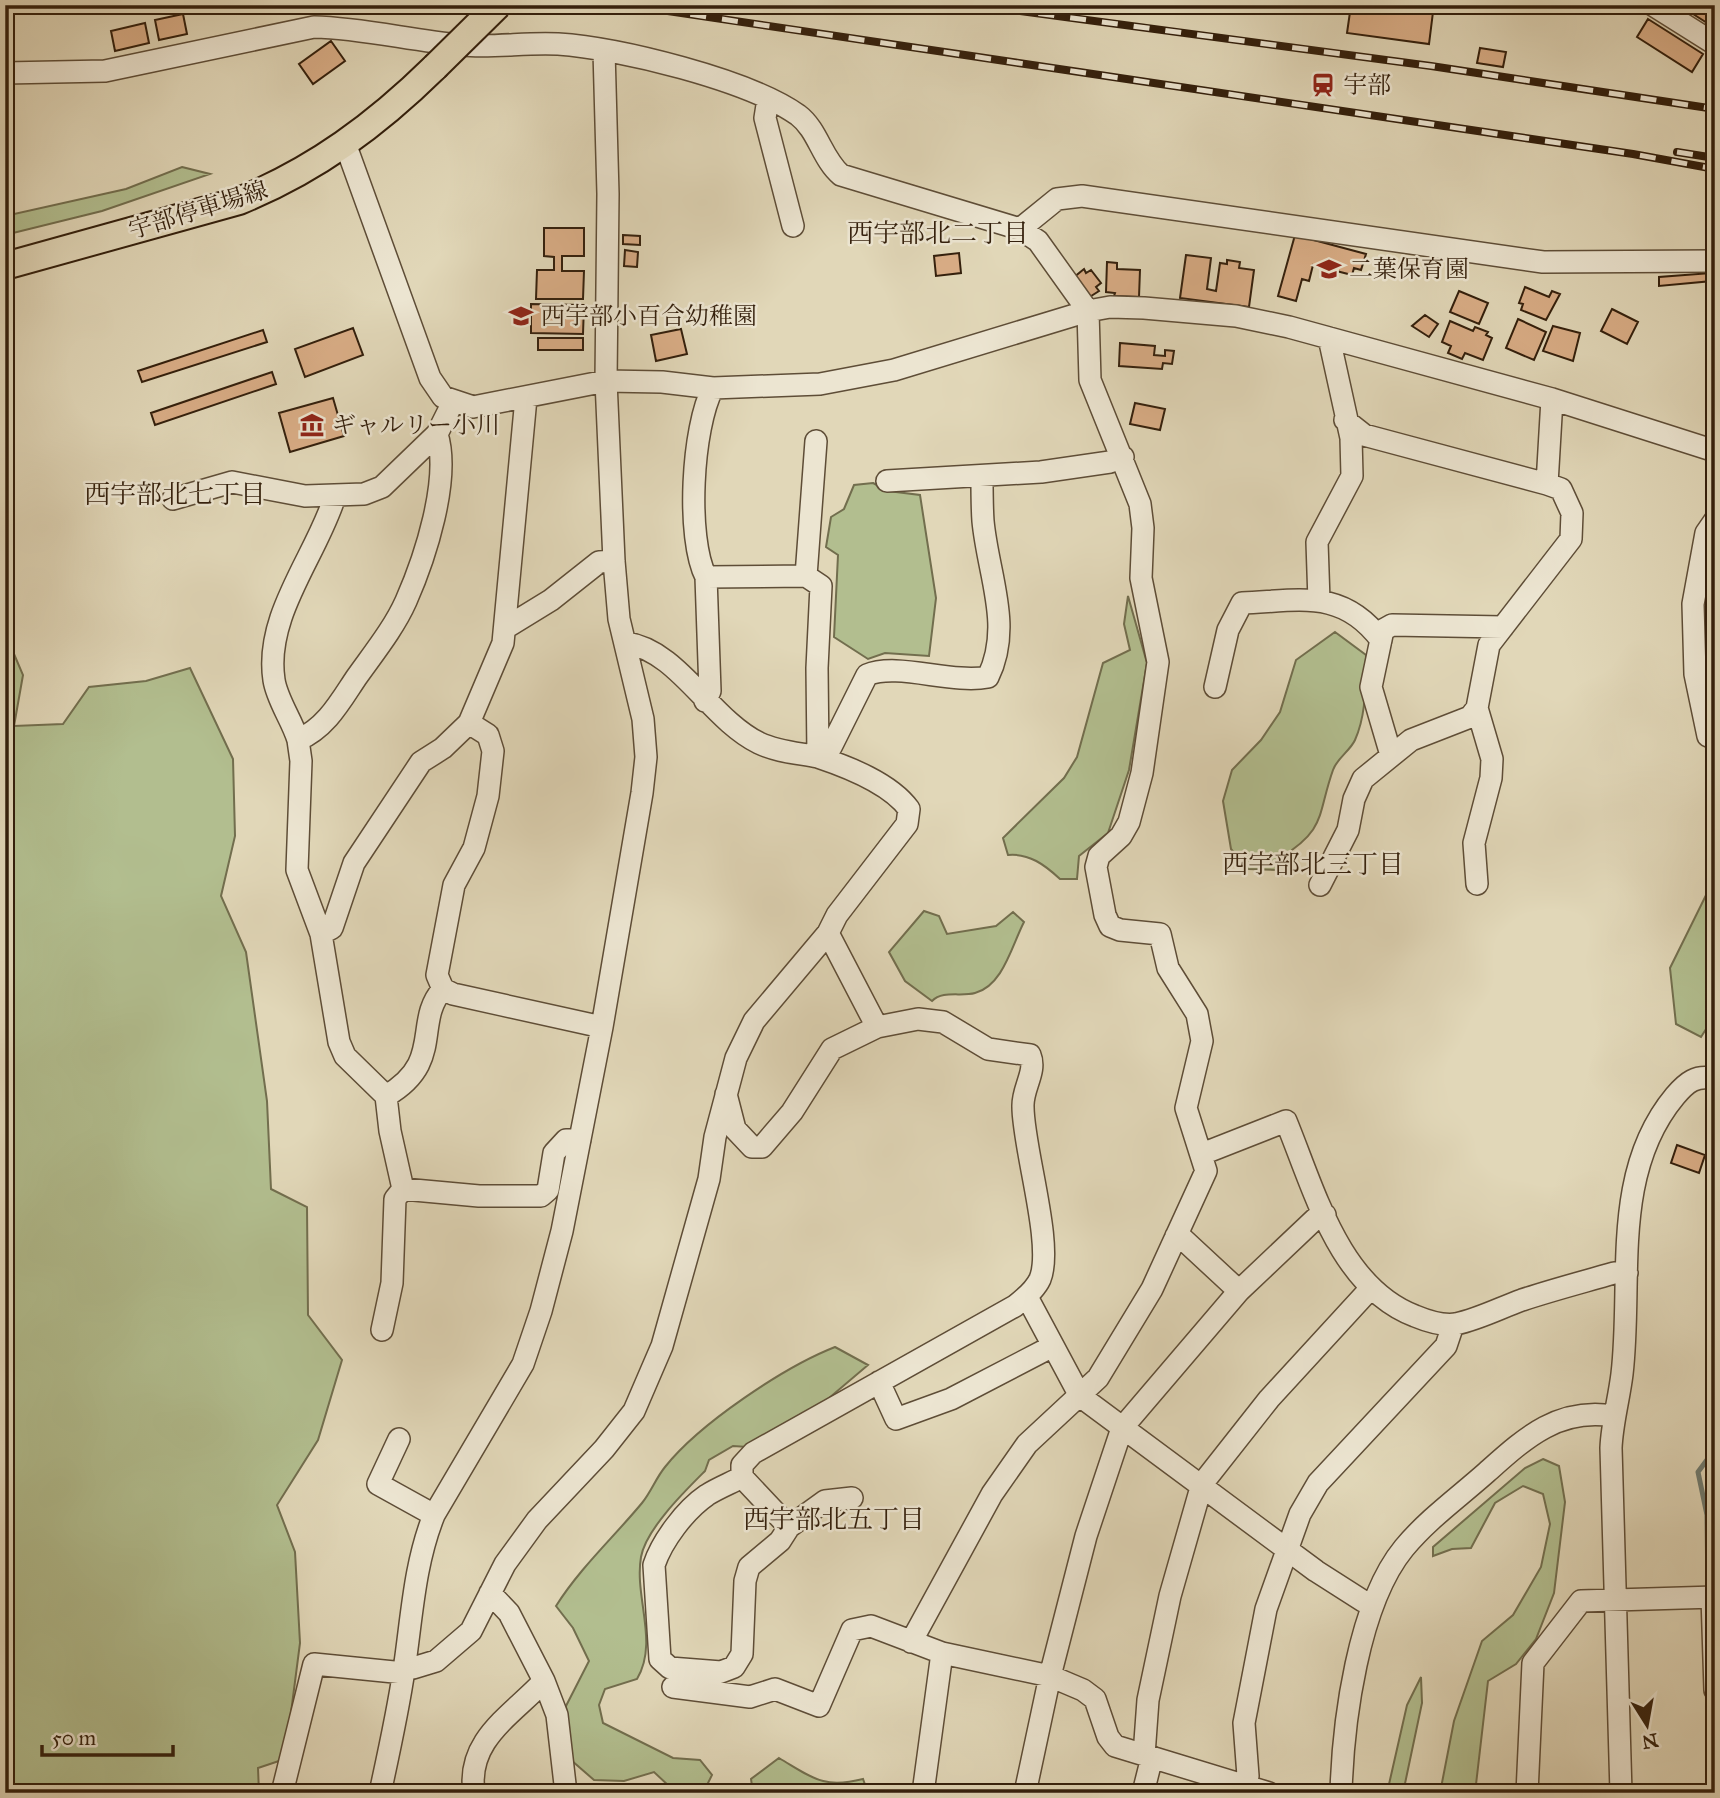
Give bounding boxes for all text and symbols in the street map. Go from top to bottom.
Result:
place label: 宇部 [1343,70,1391,100]
station icon: 宇部 [1309,71,1337,99]
street label: 宇部停車場線 [125,175,271,245]
district label: 西宇部北二丁目 [847,217,1029,249]
place label: 二葉保育園 [1349,254,1469,284]
school or university icon: 二葉保育園 [1315,255,1343,283]
place label: 西宇部小百合幼稚園 [541,301,757,331]
school or university icon: 西宇部小百合幼稚園 [507,302,535,330]
place label: ギャルリー小川 [332,410,500,440]
museum icon: ギャルリー小川 [298,411,326,439]
district label: 西宇部北七丁目 [84,478,266,510]
district label: 西宇部北三丁目 [1222,848,1404,880]
district label: 西宇部北五丁目 [743,1503,925,1535]
north arrow [1612,1689,1682,1759]
scale bar [42,1714,173,1758]
text: 50 m [52,1725,97,1751]
text: N [1640,1728,1660,1754]

